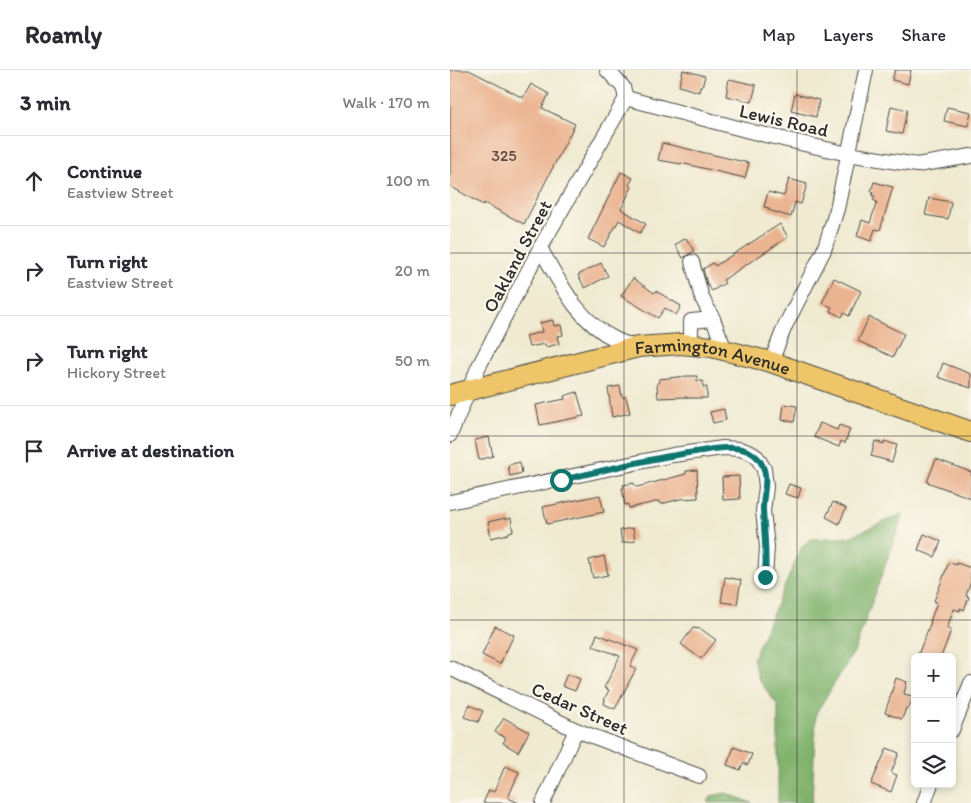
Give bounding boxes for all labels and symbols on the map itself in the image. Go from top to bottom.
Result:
street label: Lewis Road [737,99,831,142]
house number: 325 [491,146,517,165]
street label: Oakland Street [478,196,557,316]
street label: Farmington Avenue [634,333,794,380]
route start [550,469,573,492]
route end [754,566,777,589]
street label: Cedar Street [528,677,632,740]

